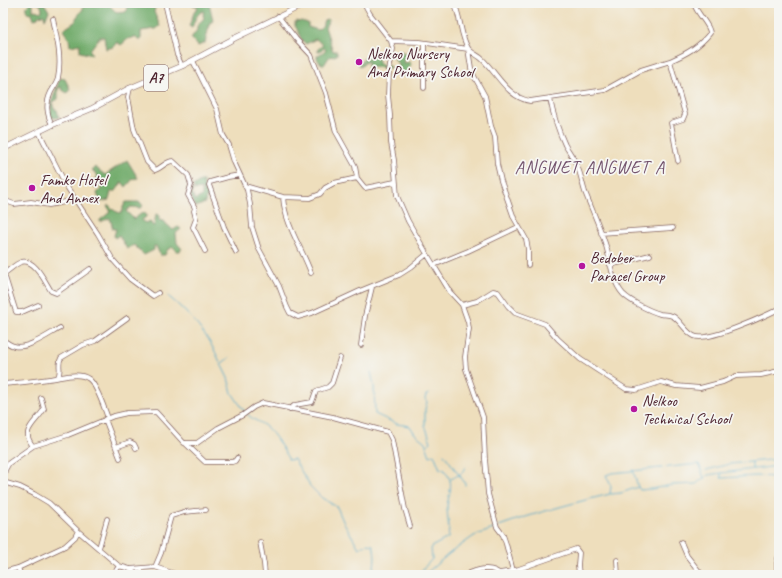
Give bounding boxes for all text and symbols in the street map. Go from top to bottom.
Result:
place label: Nelkoo Nursery And Primary School [367,44,477,82]
marker: Nelkoo Nursery And Primary School [354,57,364,67]
road number: A7 [144,65,168,91]
district label: ANGWET ANGWET A [515,156,665,178]
place label: Famko Hotel And Annex [40,170,109,208]
marker: Famko Hotel And Annex [27,183,37,193]
place label: Bedober Paracel Group [590,248,665,286]
marker: Bedober Paracel Group [577,261,587,271]
place label: Nelkoo Technical School [642,391,734,429]
marker: Nelkoo Technical School [629,404,639,414]

